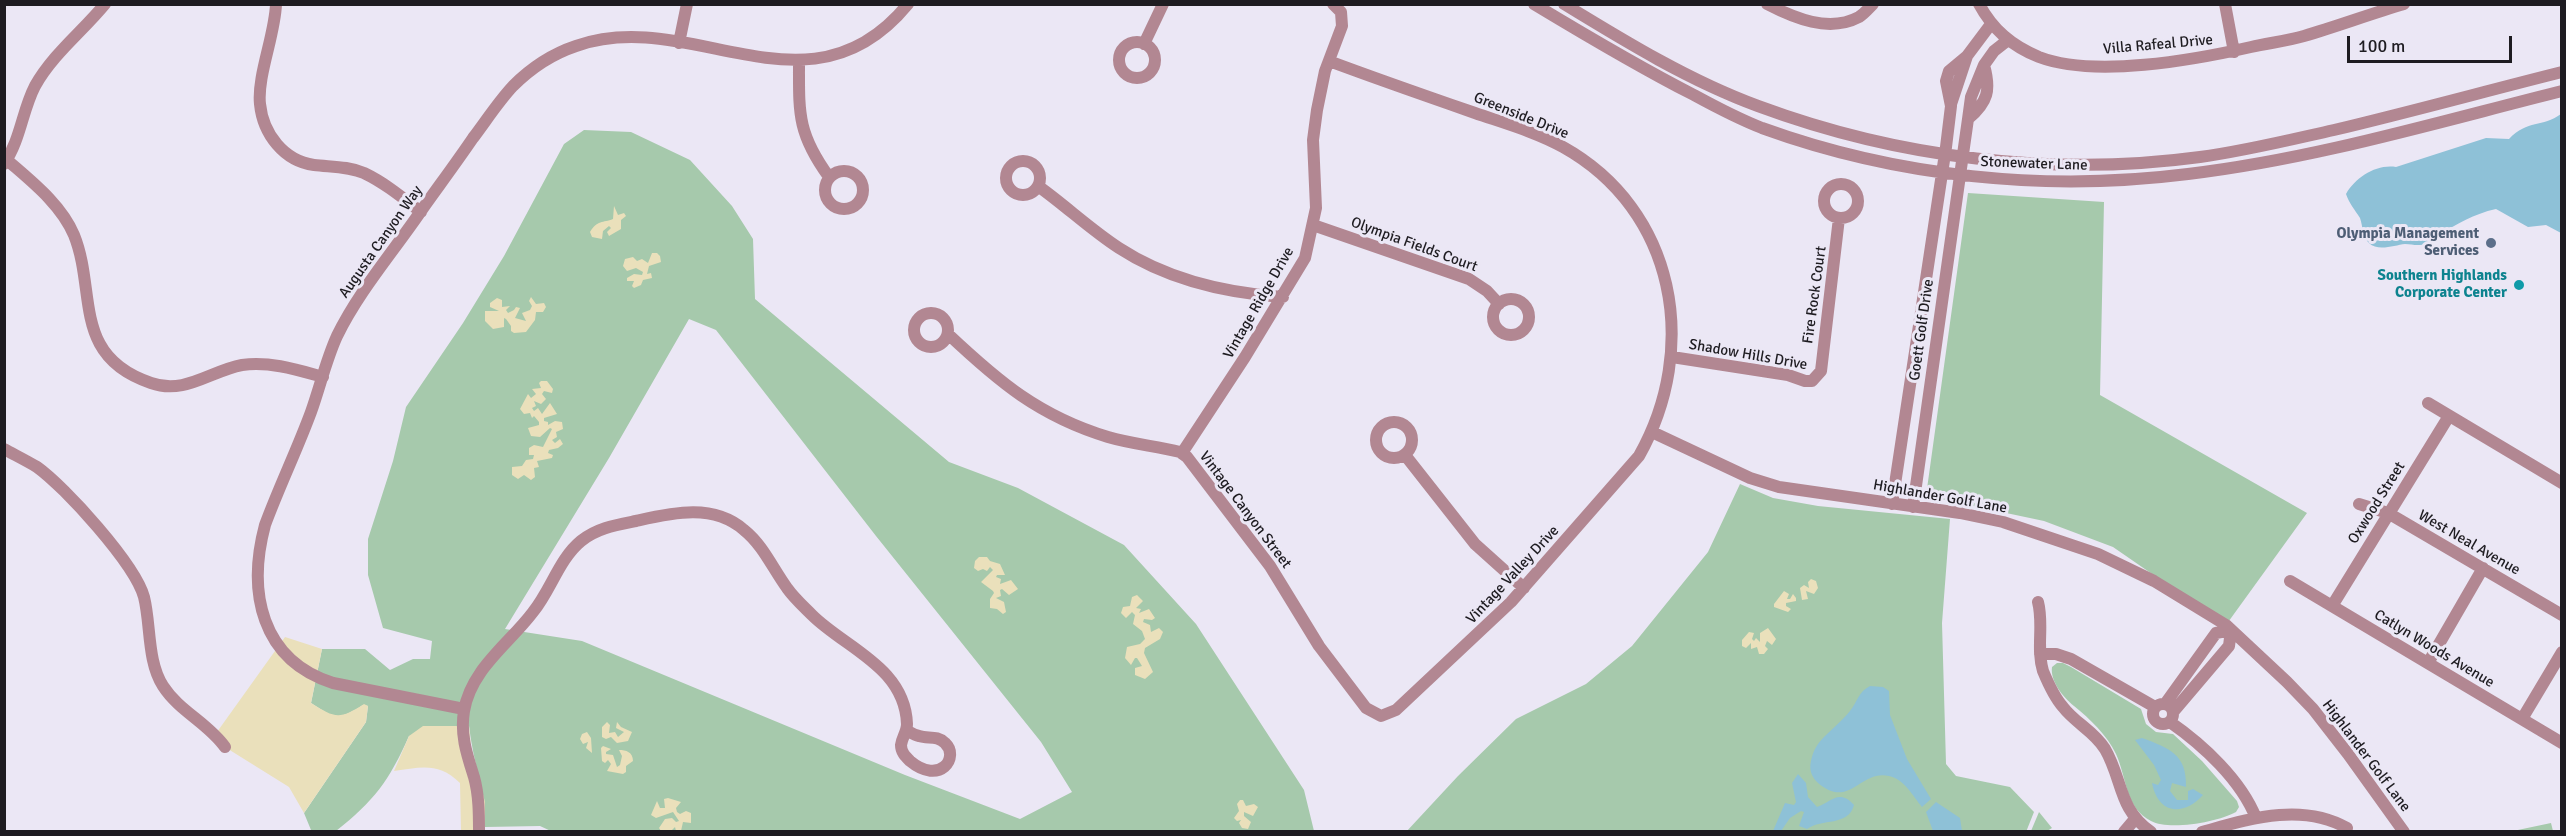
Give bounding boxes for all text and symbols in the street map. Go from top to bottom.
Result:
scale bar [2350,24,2515,62]
street label: Villa Rafeal Drive [2102,31,2214,59]
text: 100 m [2358,35,2405,57]
street label: Greenside Drive [1471,89,1571,143]
street label: Stonewater Lane [1980,153,2088,175]
street label: Augusta Canyon Way [335,182,427,302]
street label: Olympia Fields Court [1348,214,1480,276]
place label: Olympia Management Services [2336,225,2479,260]
marker: Olympia Management Services [2484,236,2498,250]
street label: Vintage Ridge Drive [1220,244,1298,362]
street label: Fire Rock Court [1799,245,1831,345]
place label: Southern Highlands Corporate Center [2378,267,2507,302]
street label: Goett Golf Drive [1906,278,1938,382]
marker: Southern Highlands Corporate Center [2512,278,2526,292]
street label: Shadow Hills Drive [1687,336,1809,374]
street label: Vintage Canyon Street [1195,448,1295,572]
street label: Oxwood Street [2345,459,2409,547]
street label: Highlander Golf Lane [1872,476,2008,518]
street label: West Neal Avenue [2415,507,2523,579]
street label: Vintage Valley Drive [1463,522,1563,628]
street label: Catlyn Woods Avenue [2371,606,2497,692]
street label: Highlander Golf Lane [2318,696,2414,816]

